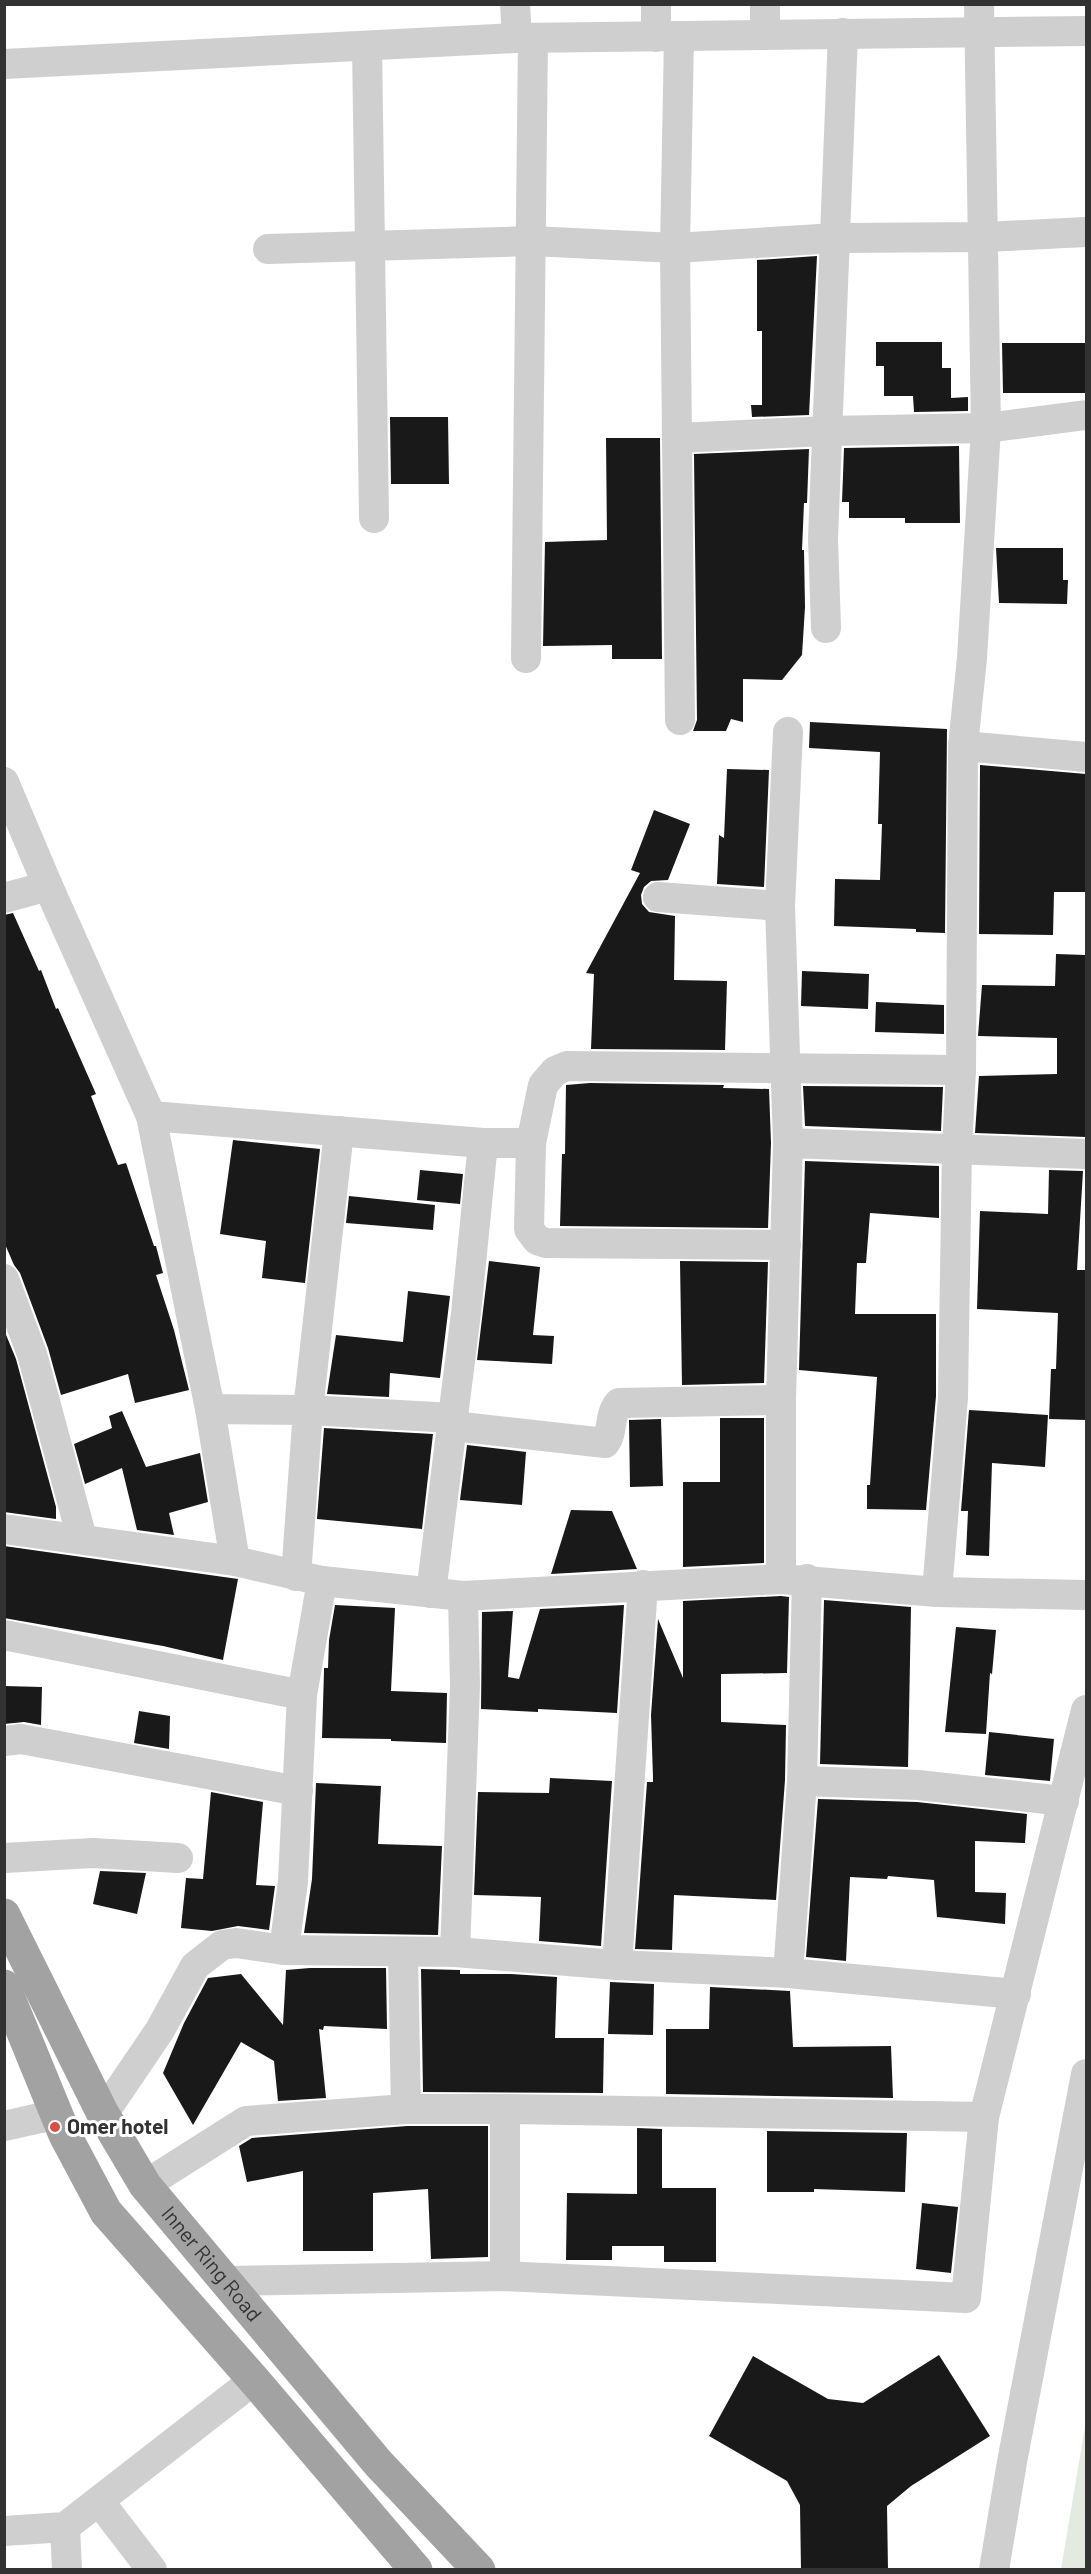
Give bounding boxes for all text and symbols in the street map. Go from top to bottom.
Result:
place label: Omer hotel [67,2113,168,2138]
marker: Omer hotel [48,2120,62,2134]
street label: Inner Ring Road [157,2201,268,2326]

